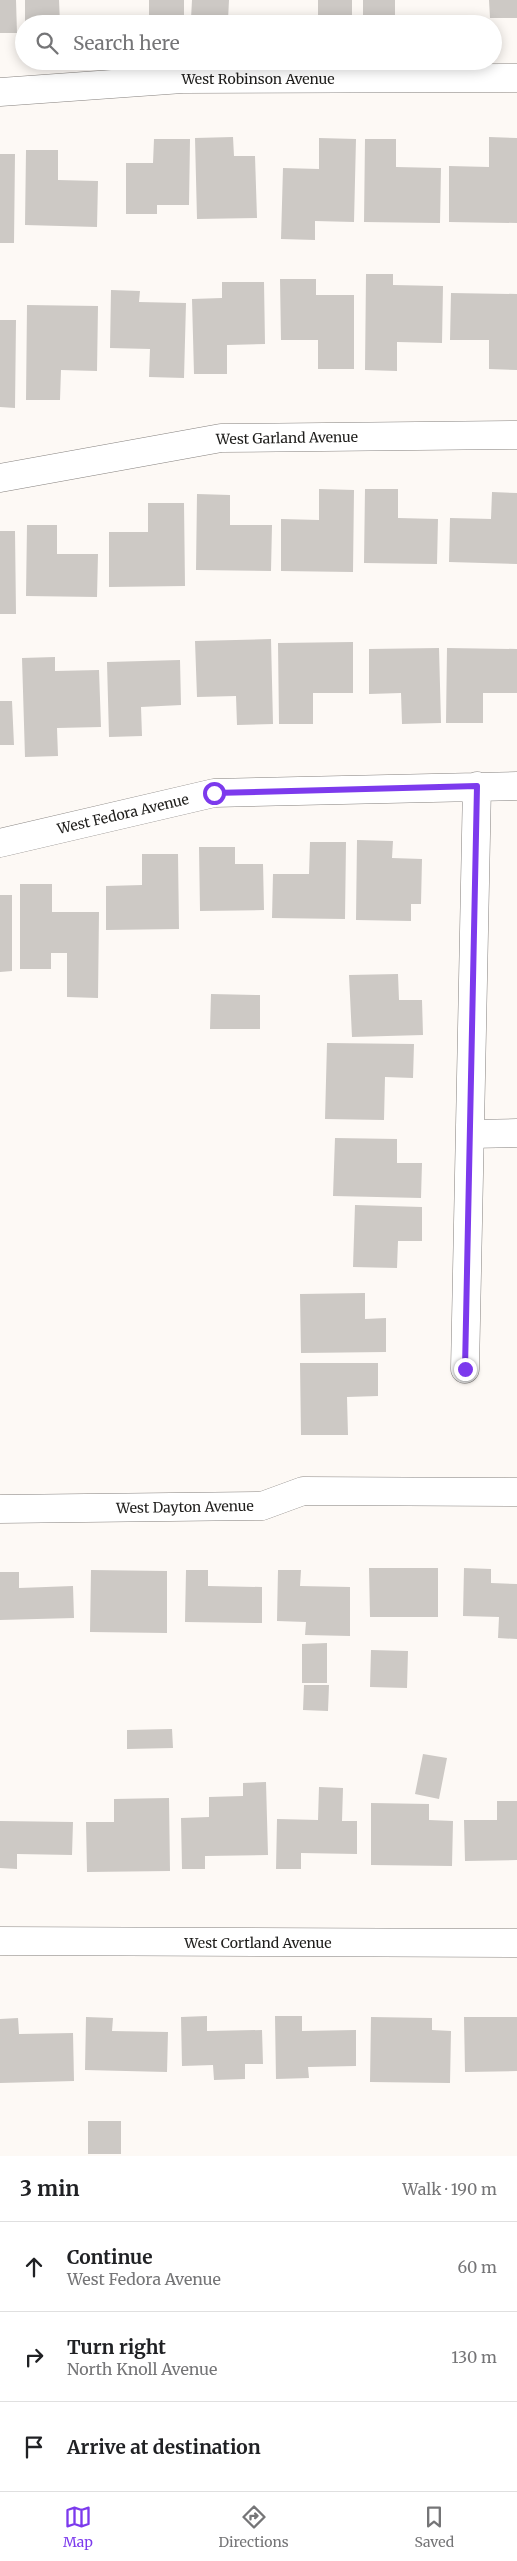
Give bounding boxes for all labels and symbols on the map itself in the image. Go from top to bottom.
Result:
street label: West Robinson Avenue [180,70,335,88]
street label: West Garland Avenue [215,428,358,448]
route start [203,782,226,805]
street label: West Fedora Avenue [54,790,191,838]
route end [454,1358,477,1381]
street label: West Dayton Avenue [115,1497,254,1517]
street label: West Cortland Avenue [183,1934,332,1952]

